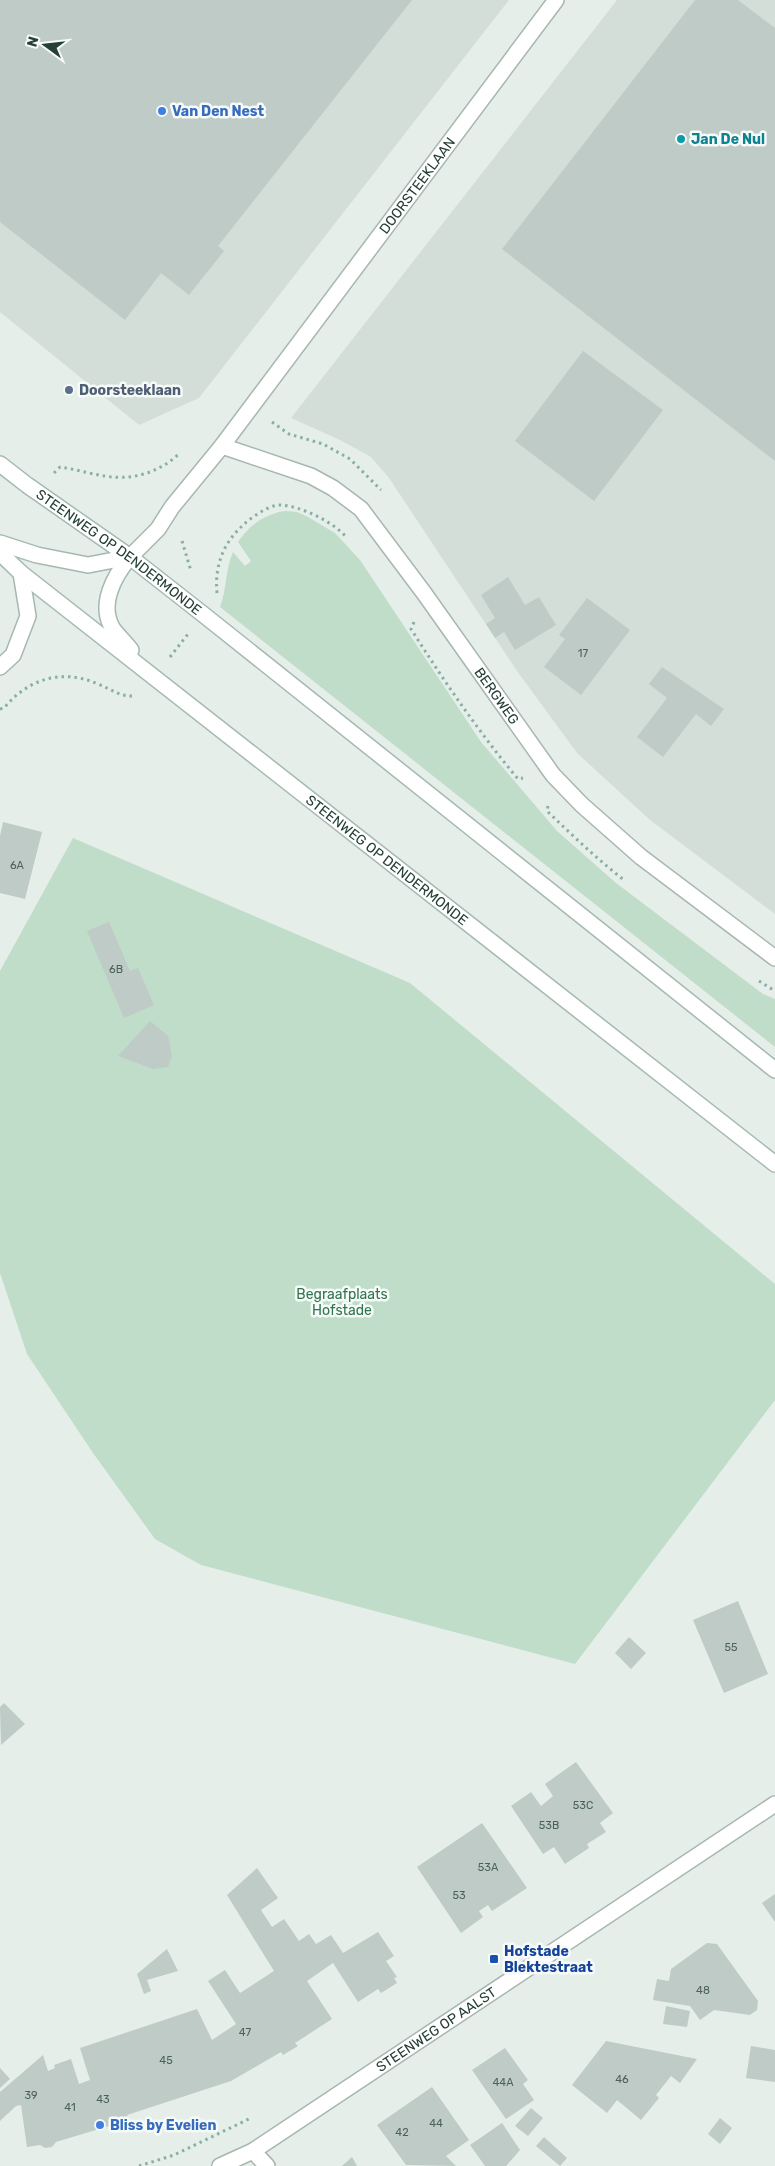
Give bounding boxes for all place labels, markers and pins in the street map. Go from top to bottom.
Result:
place label: Van Den Nest [172,103,265,120]
marker: Van Den Nest [156,105,168,117]
place label: Jan De Nul [691,131,765,148]
marker: Jan De Nul [675,133,687,145]
place label: Doorsteeklaan [79,382,181,399]
marker: Doorsteeklaan [63,384,75,396]
place label: Hofstade Blektestraat [504,1943,593,1976]
marker: Hofstade Blektestraat [488,1953,500,1965]
place label: Bliss by Evelien [110,2117,216,2134]
marker: Bliss by Evelien [94,2119,106,2131]

